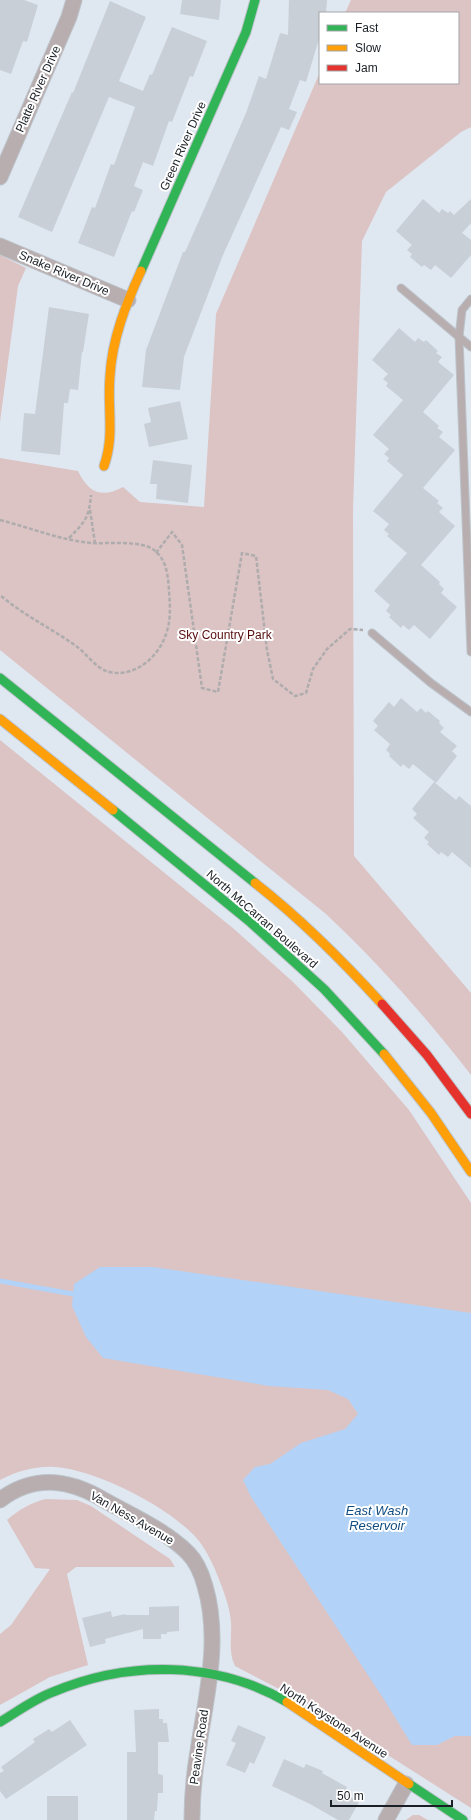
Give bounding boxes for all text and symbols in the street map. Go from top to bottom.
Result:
legend [319,12,459,84]
text: Fast [355,21,379,35]
text: Slow [355,41,381,55]
street label: Platte River Drive [13,43,64,134]
text: Jam [355,61,378,75]
street label: Green River Drive [157,99,209,193]
street label: Snake River Drive [17,248,112,298]
park label: Sky Country Park [178,628,273,642]
street label: North McCarran Boulevard [204,867,320,971]
street label: Van Ness Avenue [88,1488,177,1548]
water label: East Wash Reservoir [346,1503,408,1533]
street label: North Keystone Avenue [277,1681,391,1761]
street label: Peavine Road [187,1709,211,1785]
scale bar [331,1782,452,1808]
text: 50 m [337,1789,364,1803]

